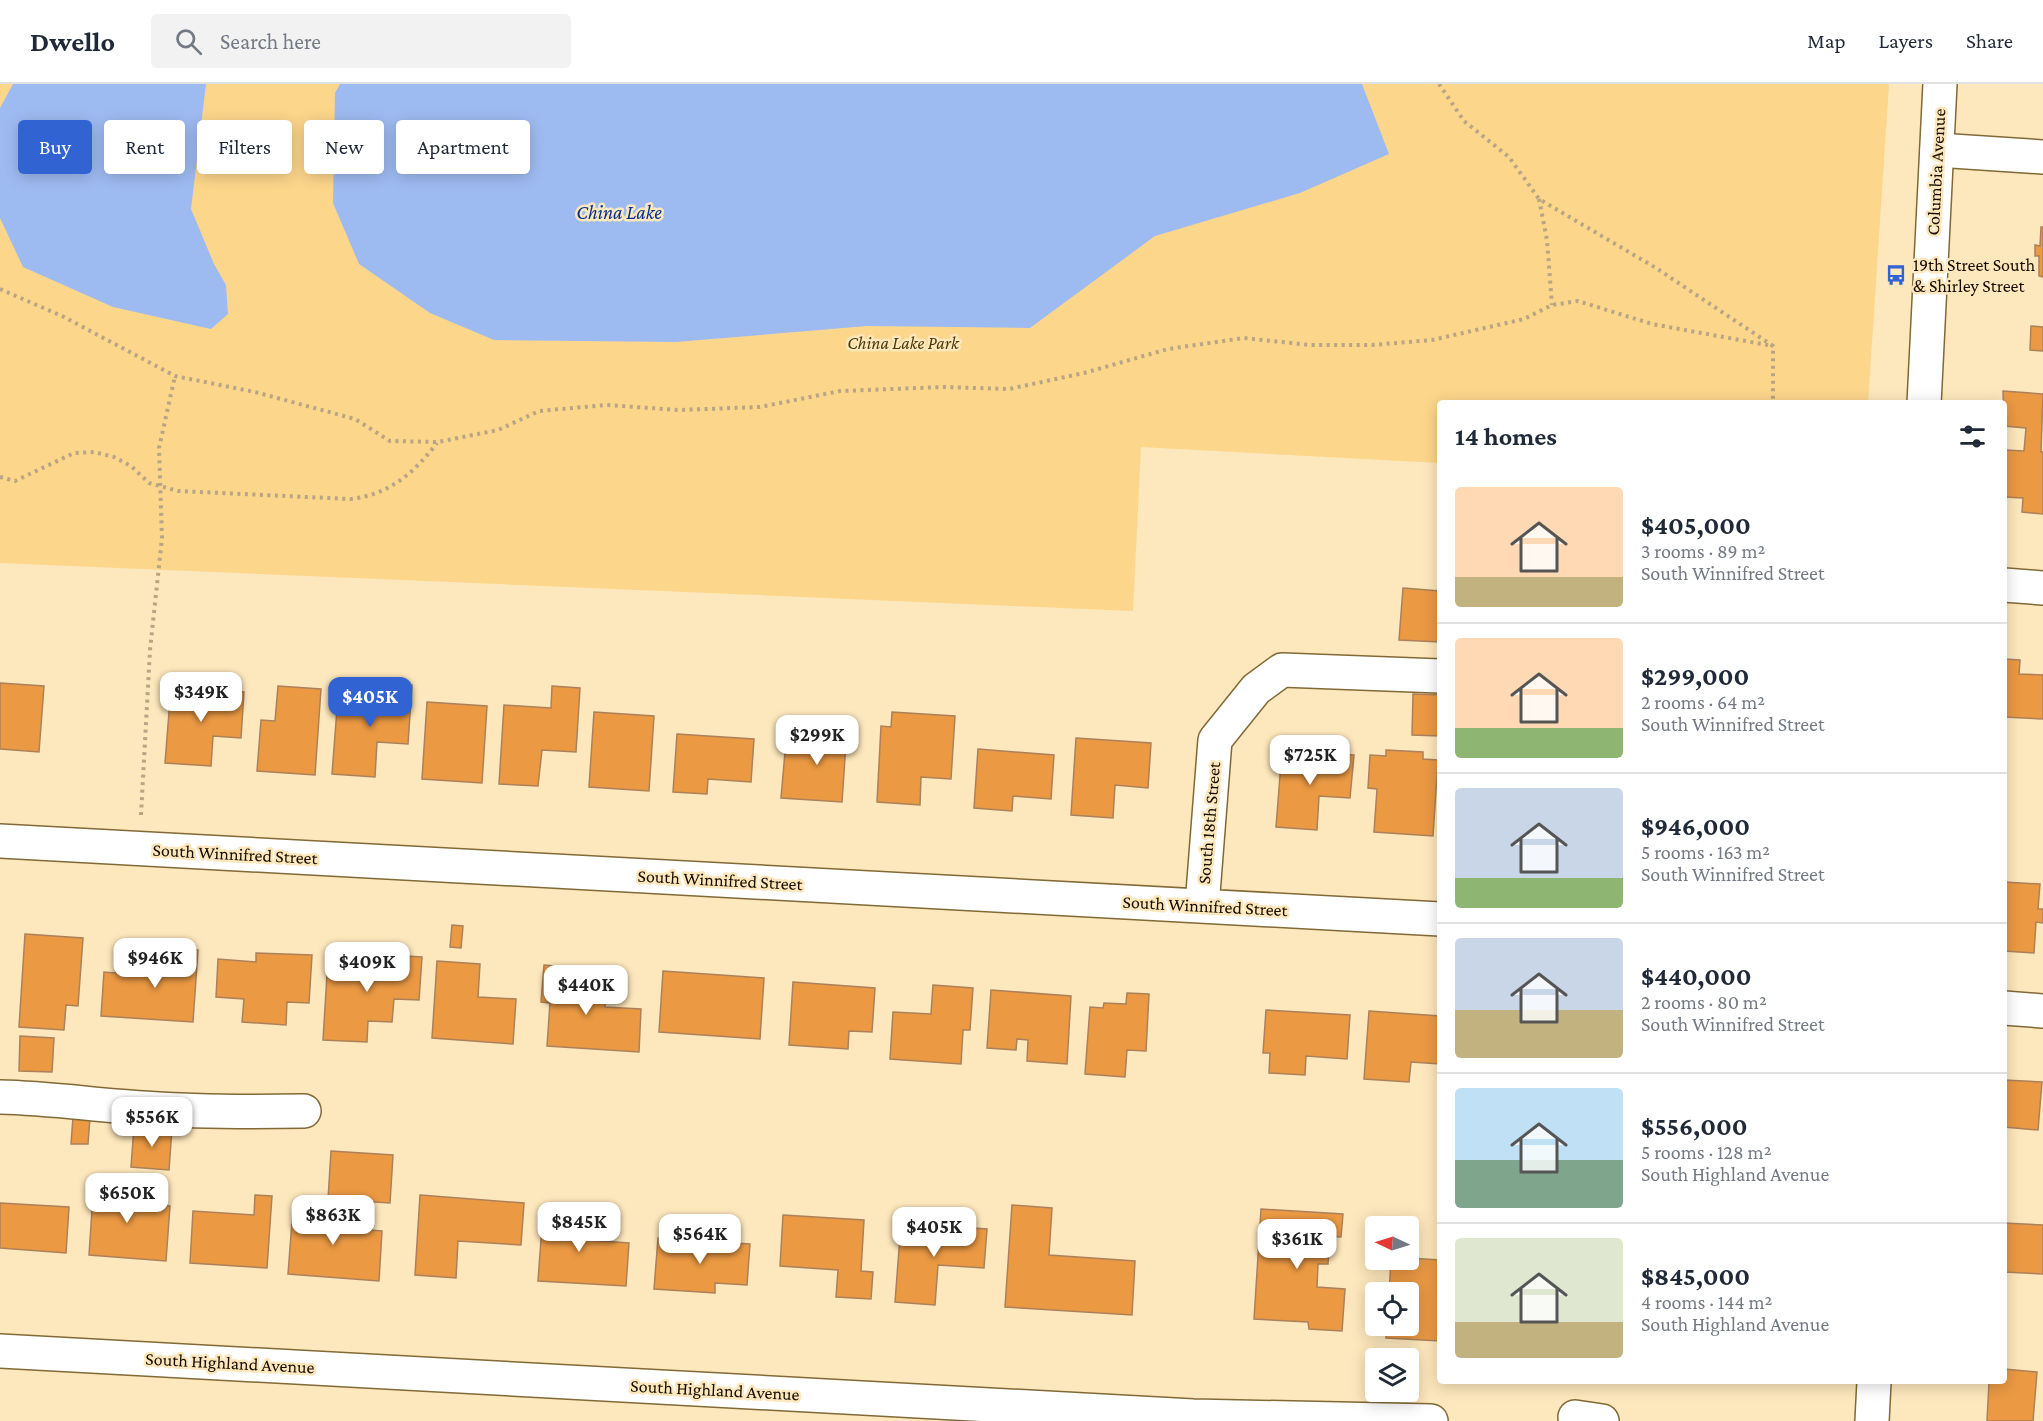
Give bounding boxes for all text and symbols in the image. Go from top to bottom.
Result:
search box [151,14,571,68]
icon: search [172,25,205,58]
text: Dwello [30,26,115,57]
text: Search here [220,29,321,54]
text: Map [1807,29,1846,53]
text: Layers [1879,29,1933,53]
text: Share [1966,29,2013,53]
street label: Columbia Avenue [1923,108,1949,236]
chip: Buy [18,120,92,174]
chip: Rent [104,120,185,174]
chip: Filters [197,120,292,174]
chip: New [304,120,384,174]
chip: Apartment [396,120,530,174]
water label: China Lake [576,201,662,223]
place label: 19th Street South & Shirley Street [1913,255,2036,296]
bus stop icon: 19th Street South & Shirley Street [1884,263,1908,287]
park label: China Lake Park [847,333,960,353]
icon: filters [1956,420,1989,453]
text: 14 homes [1455,422,1557,451]
icon: home [1503,511,1575,583]
text: $405,000 [1641,511,1751,540]
text: 3 rooms · 89 m² [1641,540,1765,562]
text: South Winnifred Street [1641,562,1825,584]
icon: home [1503,662,1575,734]
text: $299,000 [1641,662,1749,691]
pin: $349K [159,672,243,723]
pin: $405K [328,677,412,728]
text: $349K [174,680,228,702]
text: $405K [342,685,398,707]
text: 2 rooms · 64 m² [1641,691,1765,713]
text: South Winnifred Street [1641,713,1825,735]
pin: $299K [775,715,859,766]
text: $299K [790,723,844,745]
pin: $725K [1268,735,1352,786]
text: $725K [1284,743,1336,765]
street label: South 18th Street [1194,760,1224,885]
icon: home [1503,812,1575,884]
text: $946,000 [1641,812,1750,841]
street label: South Winnifred Street [152,840,319,868]
text: 5 rooms · 163 m² [1641,841,1770,863]
text: South Winnifred Street [1641,863,1825,885]
street label: South Winnifred Street [637,866,804,894]
street label: South Winnifred Street [1122,892,1289,920]
pin: $946K [113,938,197,989]
pin: $409K [325,942,409,993]
text: $946K [127,946,183,968]
text: $409K [339,950,395,972]
icon: home [1503,962,1575,1034]
text: $440,000 [1641,962,1752,991]
pin: $440K [544,965,628,1016]
text: $440K [558,973,614,995]
text: 2 rooms · 80 m² [1641,991,1767,1013]
text: South Winnifred Street [1641,1013,1825,1035]
pin: $556K [110,1097,194,1148]
text: $556K [125,1105,179,1127]
icon: home [1503,1112,1575,1184]
text: $556,000 [1641,1112,1748,1141]
text: 5 rooms · 128 m² [1641,1141,1772,1163]
text: South Highland Avenue [1641,1163,1829,1185]
pin: $650K [85,1173,169,1224]
text: $650K [99,1181,155,1203]
pin: $863K [291,1195,375,1246]
pin: $845K [537,1202,621,1253]
text: $863K [306,1203,360,1225]
pin: $405K [892,1207,976,1258]
text: $845K [552,1210,606,1232]
pin: $564K [658,1214,742,1265]
text: $405K [906,1215,962,1237]
north arrow [1365,1216,1419,1270]
map controls [1365,1216,1419,1402]
pin: $361K [1255,1219,1339,1270]
text: $564K [673,1222,727,1244]
text: $361K [1272,1227,1322,1249]
icon: home [1503,1262,1575,1334]
text: $845,000 [1641,1262,1750,1291]
button: locate [1365,1282,1419,1336]
text: 4 rooms · 144 m² [1641,1291,1772,1313]
text: South Highland Avenue [1641,1313,1829,1335]
button: layers [1365,1348,1419,1402]
street label: South Highland Avenue [145,1349,315,1377]
street label: South Highland Avenue [630,1376,800,1404]

